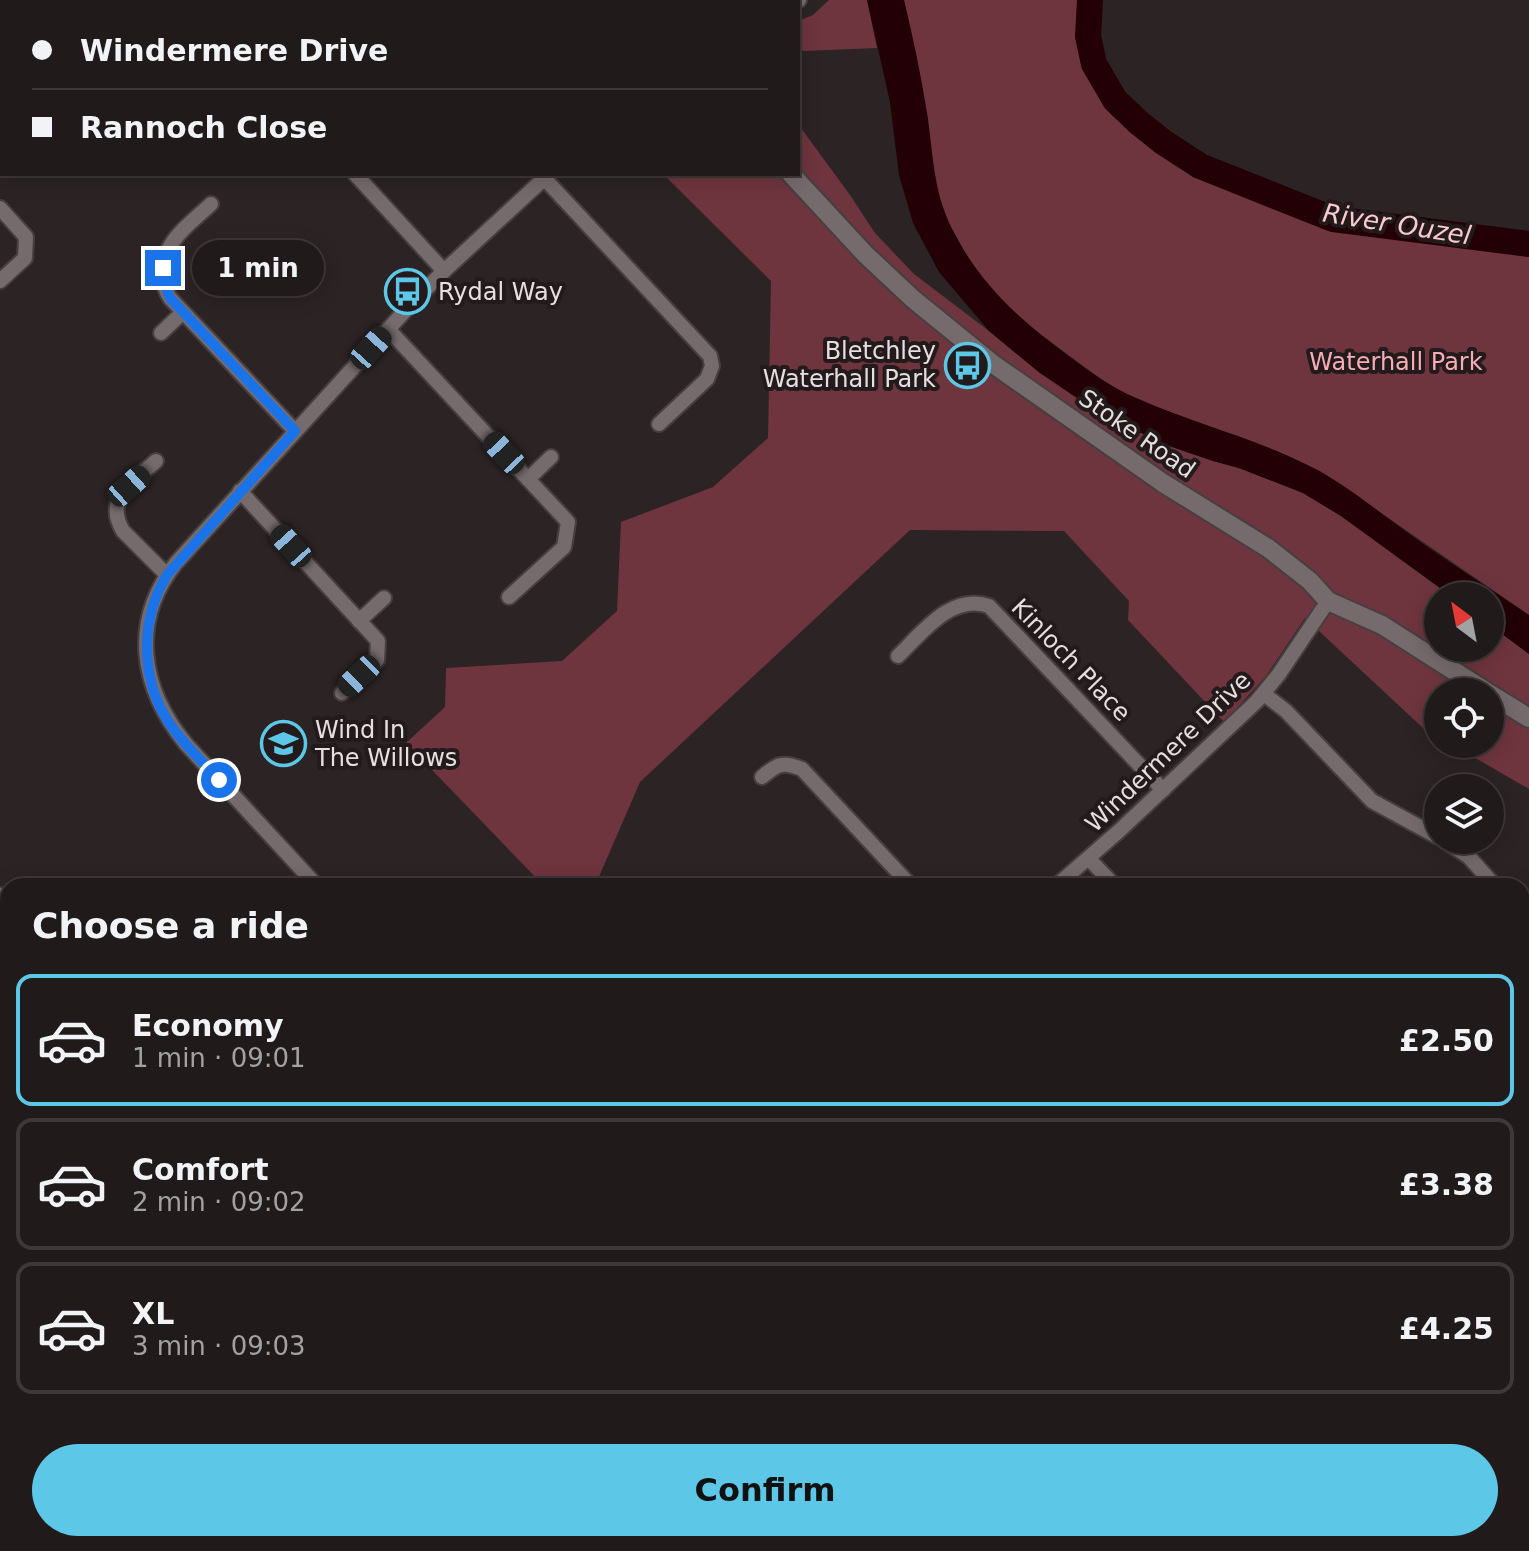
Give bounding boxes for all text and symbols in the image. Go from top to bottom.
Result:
text: Windermere Drive [80,33,388,68]
text: Rannoch Close [80,110,327,145]
water label: River Ouzel [1321,197,1474,251]
callout: 1 min [191,240,323,296]
route end [145,250,181,286]
text: 1 min [217,253,299,283]
bus stop icon: Rydal Way [383,268,431,316]
place label: Rydal Way [438,278,563,306]
car [346,322,396,374]
place label: Bletchley Waterhall Park [763,337,936,393]
bus stop icon: Bletchley Waterhall Park [943,341,991,389]
park label: Waterhall Park [1309,348,1483,376]
street label: Stoke Road [1074,384,1200,484]
car [479,427,529,479]
car [103,461,155,511]
car [266,520,316,572]
north arrow [1424,582,1504,662]
map controls [1424,582,1504,854]
street label: Kinloch Place [1006,593,1136,727]
car [333,651,385,701]
street label: Windermere Drive [1080,666,1256,838]
button: locate [1424,678,1504,758]
place label: Wind In The Willows [314,716,457,772]
school or university icon: Wind In The Willows [260,720,308,768]
route start [201,762,237,798]
button: layers [1424,774,1504,854]
text: Choose a ride [32,905,309,946]
icon: car [36,1004,108,1076]
text: Economy [132,1008,284,1043]
text: £2.50 [1399,1023,1494,1058]
text: 1 min · 09:01 [132,1043,306,1073]
icon: car [36,1148,108,1220]
text: Comfort [132,1152,269,1187]
text: £3.38 [1399,1167,1494,1202]
text: 2 min · 09:02 [132,1187,306,1217]
icon: car [36,1292,108,1364]
text: XL [132,1296,174,1331]
text: £4.25 [1399,1311,1494,1346]
text: 3 min · 09:03 [132,1331,306,1361]
button: Confirm [32,1444,1498,1536]

